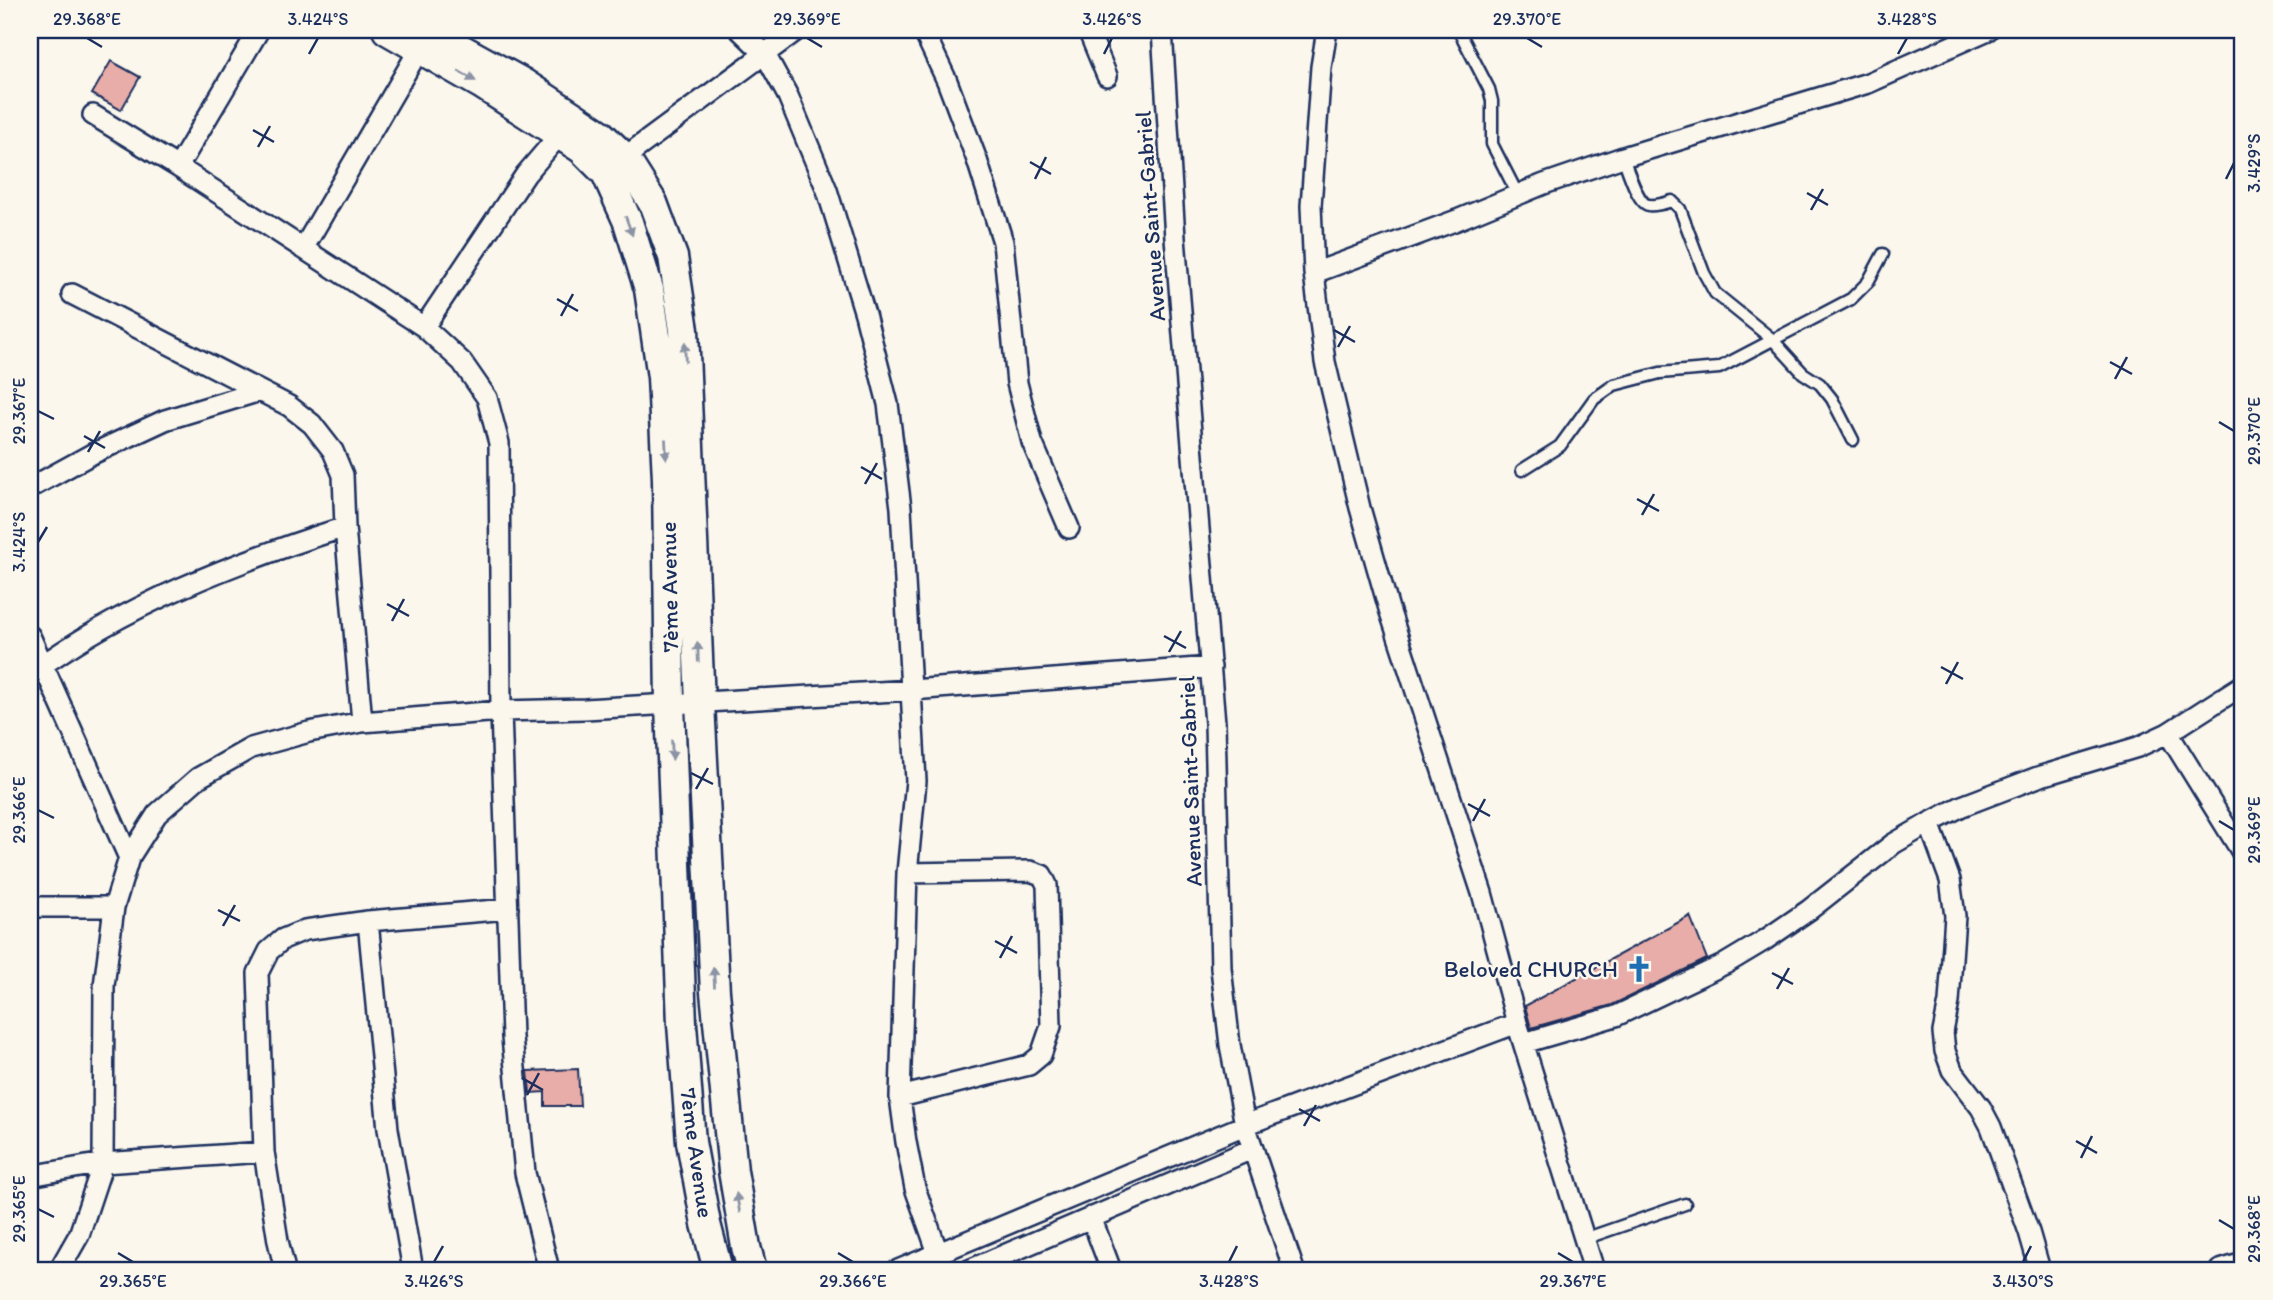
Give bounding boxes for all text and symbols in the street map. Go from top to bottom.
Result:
text: 29.368°E [53,8,121,30]
text: 3.424°S [288,8,348,30]
text: 29.369°E [773,8,841,30]
text: 3.426°S [1082,8,1142,30]
text: 29.370°E [1493,8,1561,30]
text: 3.428°S [1877,8,1937,30]
one-way arrow [458,70,477,82]
street label: Avenue Saint-Gabriel [1129,109,1171,322]
text: 3.429°S [2243,133,2265,193]
one-way arrow [623,215,634,236]
one-way arrow [680,340,691,362]
text: 29.367°E [8,378,30,444]
text: 29.370°E [2243,397,2265,465]
one-way arrow [660,438,671,460]
text: 3.424°S [8,512,30,572]
street label: 7ème Avenue [654,521,684,653]
one-way arrow [692,641,703,663]
street label: Avenue Saint-Gabriel [1172,675,1208,887]
one-way arrow [667,739,678,761]
text: 29.366°E [8,776,30,844]
text: 29.369°E [2243,796,2265,864]
church icon: Beloved CHURCH [1624,954,1654,984]
place label: Beloved CHURCH [1444,955,1618,983]
one-way arrow [708,966,719,988]
street label: 7ème Avenue [674,1086,720,1220]
text: 29.365°E [8,1175,30,1243]
one-way arrow [733,1192,744,1214]
text: 29.368°E [2243,1195,2265,1263]
text: 29.365°E [99,1270,167,1292]
text: 3.426°S [404,1270,464,1292]
text: 29.366°E [819,1270,887,1292]
text: 3.428°S [1199,1270,1259,1292]
text: 29.367°E [1540,1270,1606,1292]
text: 3.430°S [1992,1270,2054,1292]

